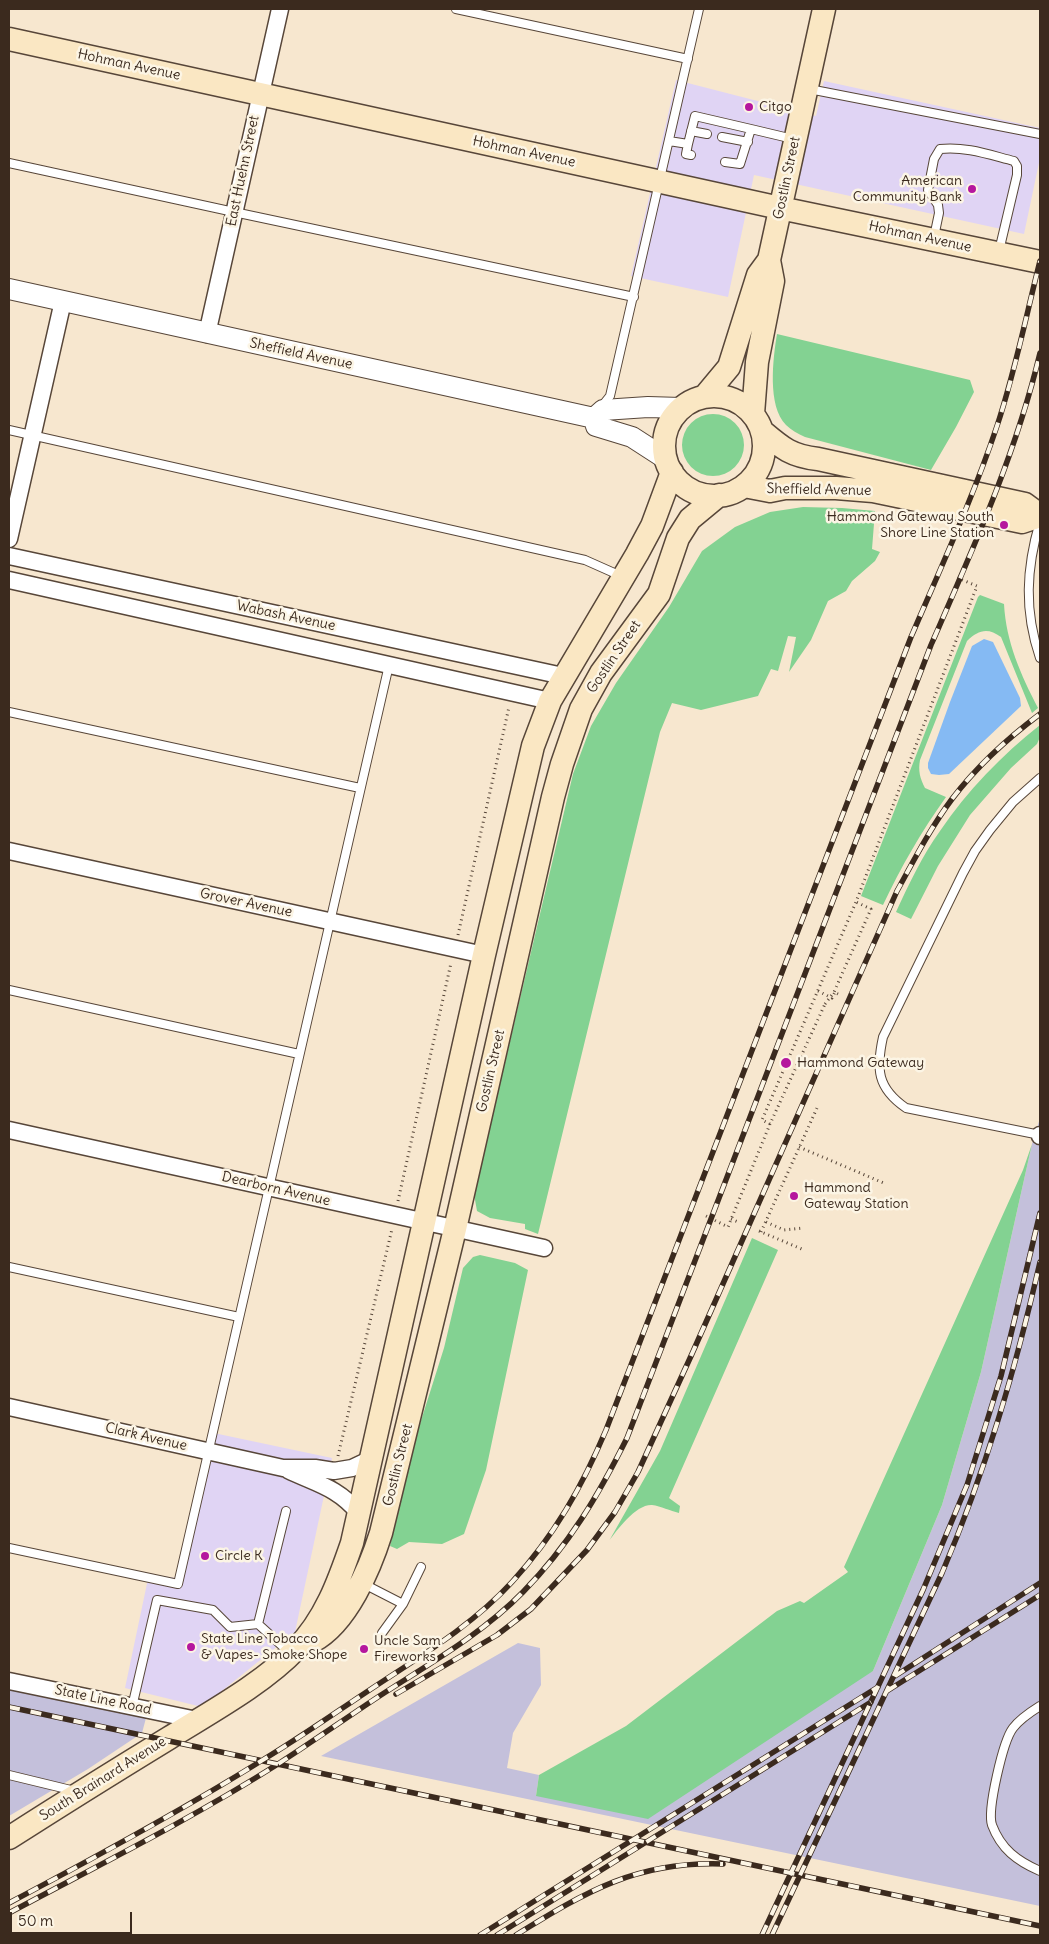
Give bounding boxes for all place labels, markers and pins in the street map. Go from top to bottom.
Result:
place label: Citgo [759,99,792,115]
marker: Citgo [743,101,755,113]
place label: American Community Bank [853,173,962,206]
marker: American Community Bank [966,183,978,195]
place label: Hammond Gateway South Shore Line Station [827,509,994,542]
marker: Hammond Gateway South Shore Line Station [998,519,1010,531]
place label: Hammond Gateway [797,1055,924,1071]
marker: Hammond Gateway [779,1056,793,1070]
place label: Hammond Gateway Station [804,1180,909,1212]
marker: Hammond Gateway Station [788,1190,800,1202]
place label: Circle K [215,1548,263,1564]
marker: Circle K [199,1550,211,1562]
place label: State Line Tobacco & Vapes- Smoke Shope [201,1631,347,1664]
place label: Uncle Sam Fireworks [374,1633,441,1665]
marker: State Line Tobacco & Vapes- Smoke Shope [185,1641,197,1653]
marker: Uncle Sam Fireworks [358,1643,370,1655]

